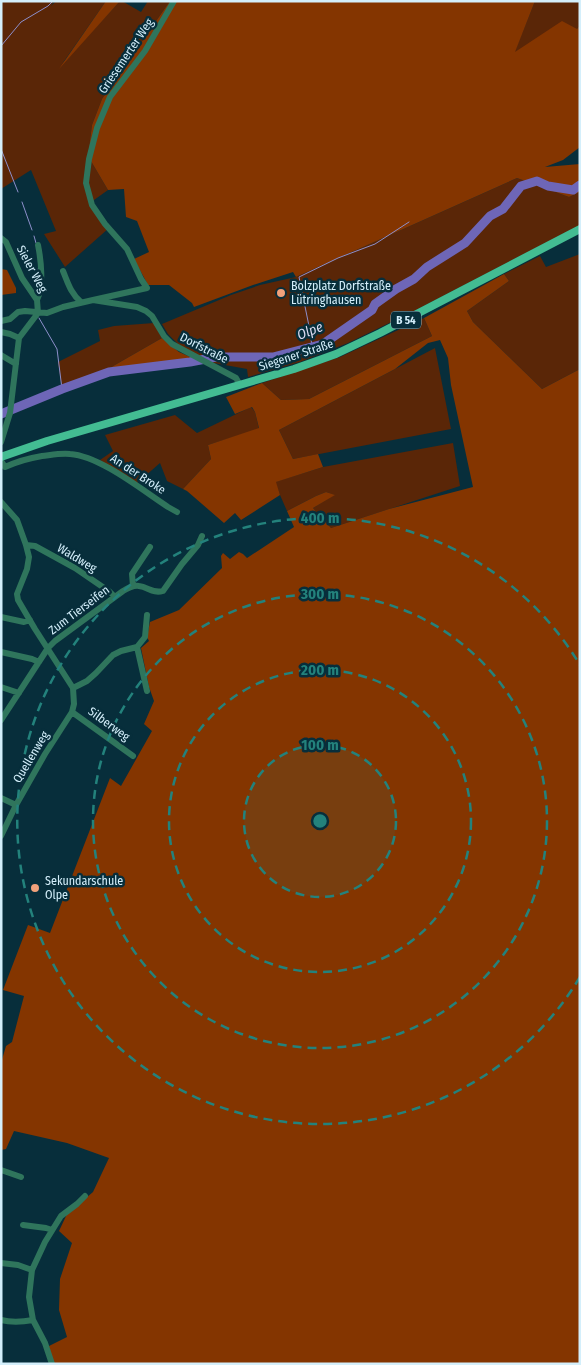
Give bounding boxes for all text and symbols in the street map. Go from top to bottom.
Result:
street label: Griesemerter Weg [96,16,156,96]
street label: Sieler Weg [14,243,50,295]
place label: Bolzplatz Dorfstraße Lütringhausen [291,279,391,307]
marker: Bolzplatz Dorfstraße Lütringhausen [275,287,287,299]
road number: B 54 [391,312,421,328]
water label: Olpe [295,318,326,344]
street label: Dorfstraße [178,330,230,366]
street label: Siegener Straße [257,336,335,374]
street label: An der Broke [108,451,168,497]
text: 400 m [301,509,339,527]
street label: Waldweg [55,541,99,575]
street label: Zum Tierseifen [46,583,112,637]
text: 300 m [300,585,339,603]
text: 200 m [300,661,339,679]
street label: Silberweg [85,704,133,744]
street label: Quellenweg [10,728,52,785]
text: 100 m [301,736,339,754]
centre of rings [311,812,329,830]
place label: Sekundarschule Olpe [45,874,123,902]
marker: Sekundarschule Olpe [29,882,41,894]

